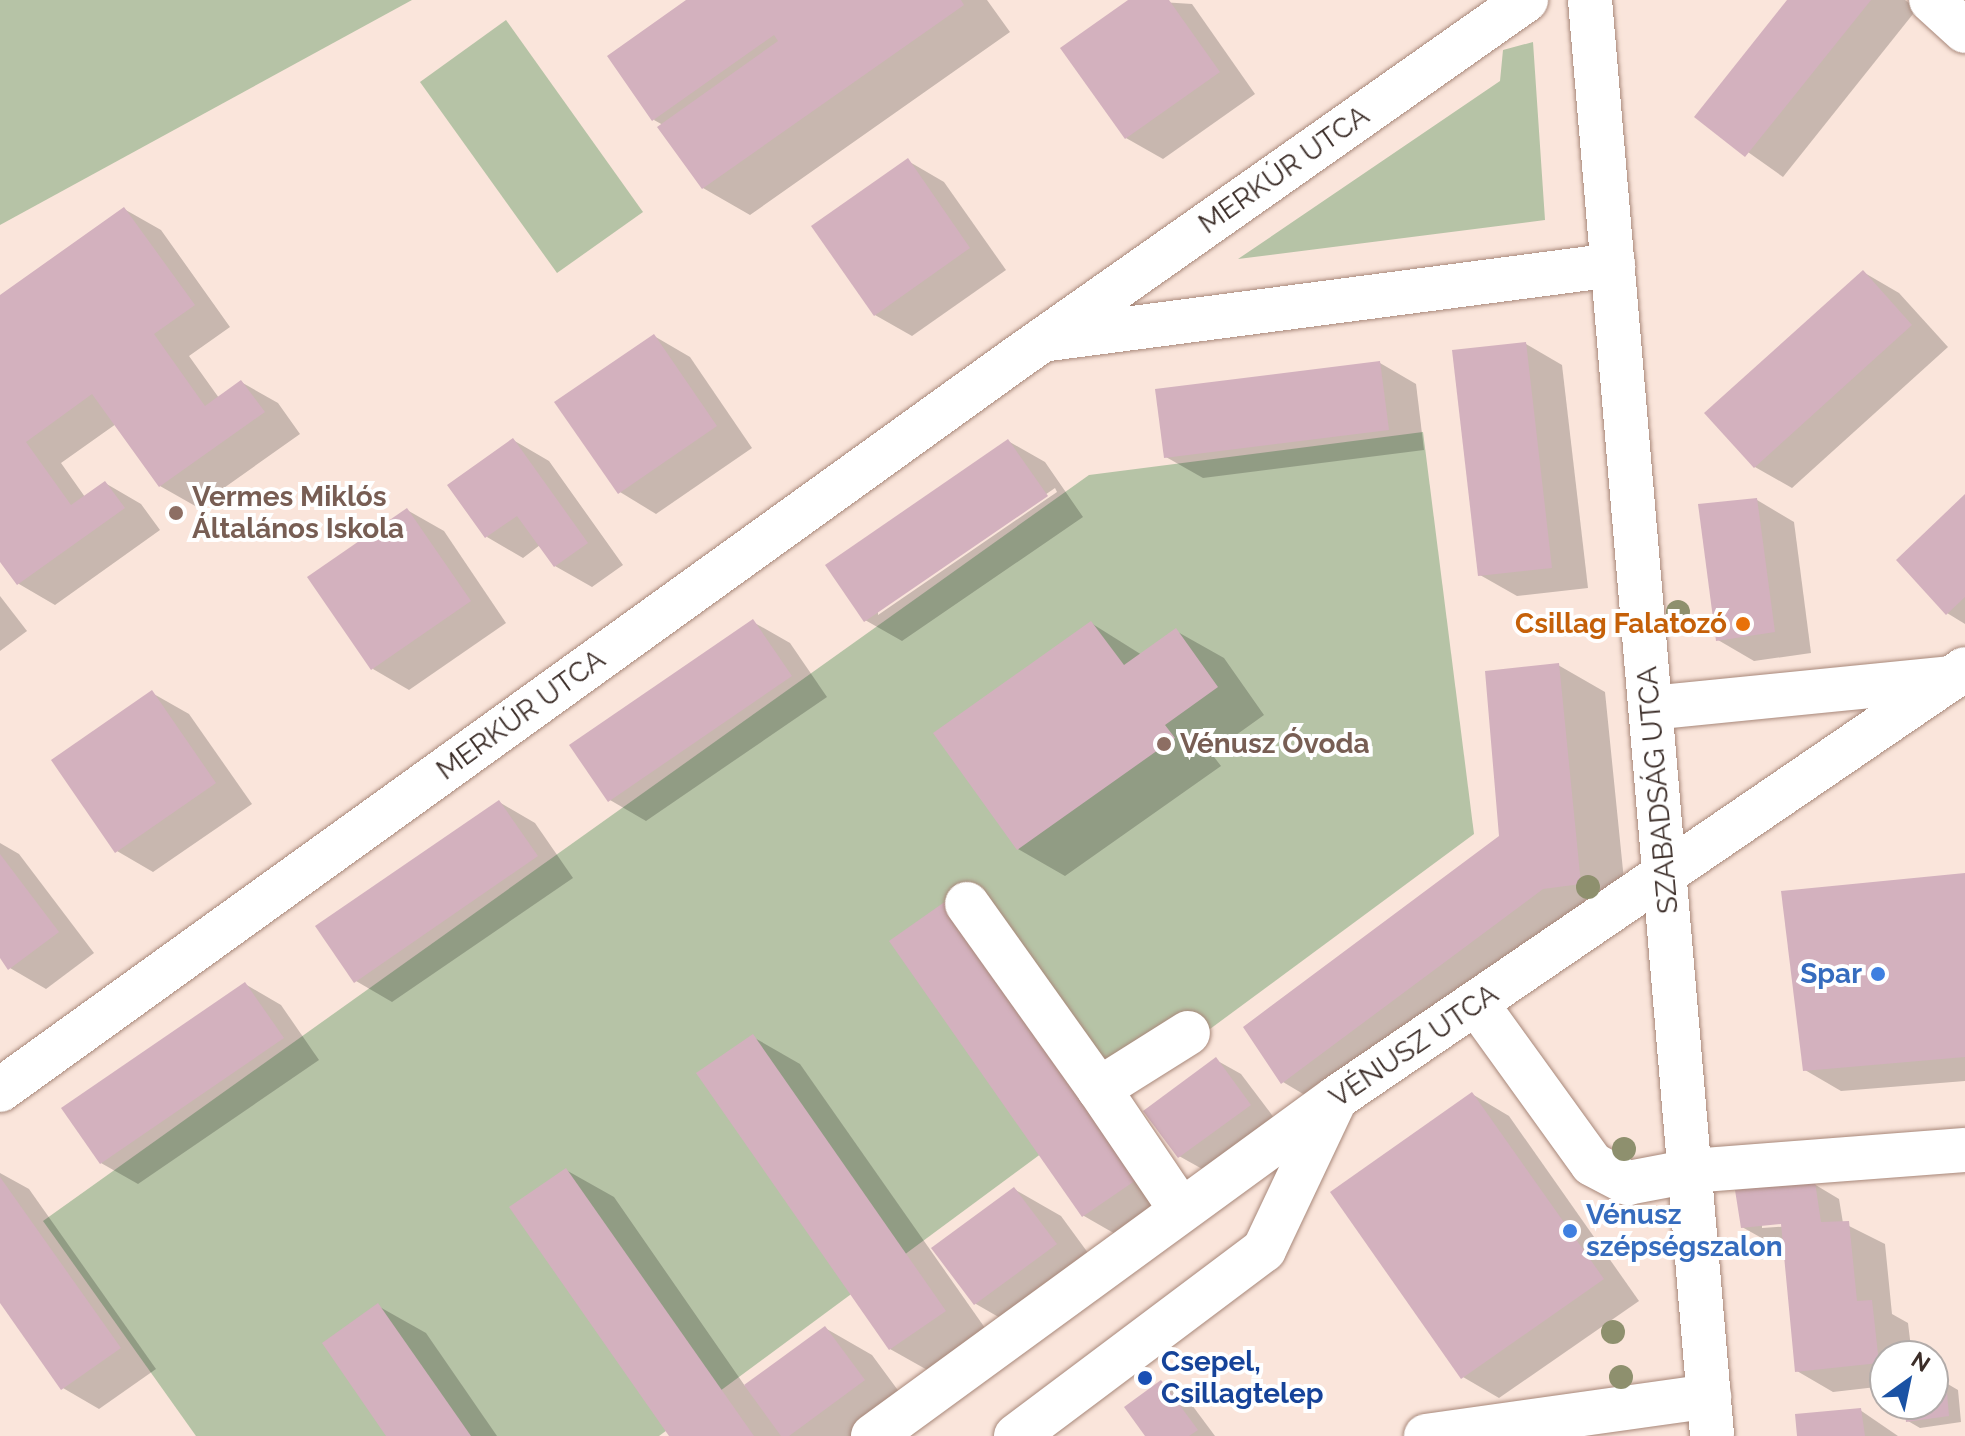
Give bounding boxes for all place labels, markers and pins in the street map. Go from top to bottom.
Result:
place label: Vermes Miklós Általános Iskola [192,480,404,546]
marker: Vermes Miklós Általános Iskola [167,504,185,522]
place label: Csillag Falatozó [1515,607,1727,641]
marker: Csillag Falatozó [1734,615,1752,633]
place label: Vénusz Óvoda [1180,727,1370,761]
marker: Vénusz Óvoda [1155,735,1173,753]
place label: Spar [1800,957,1862,991]
marker: Spar [1869,965,1887,983]
place label: Vénusz szépségszalon [1586,1198,1783,1264]
marker: Vénusz szépségszalon [1561,1222,1579,1240]
place label: Csepel, Csillagtelep [1161,1345,1323,1411]
marker: Csepel, Csillagtelep [1136,1369,1154,1387]

